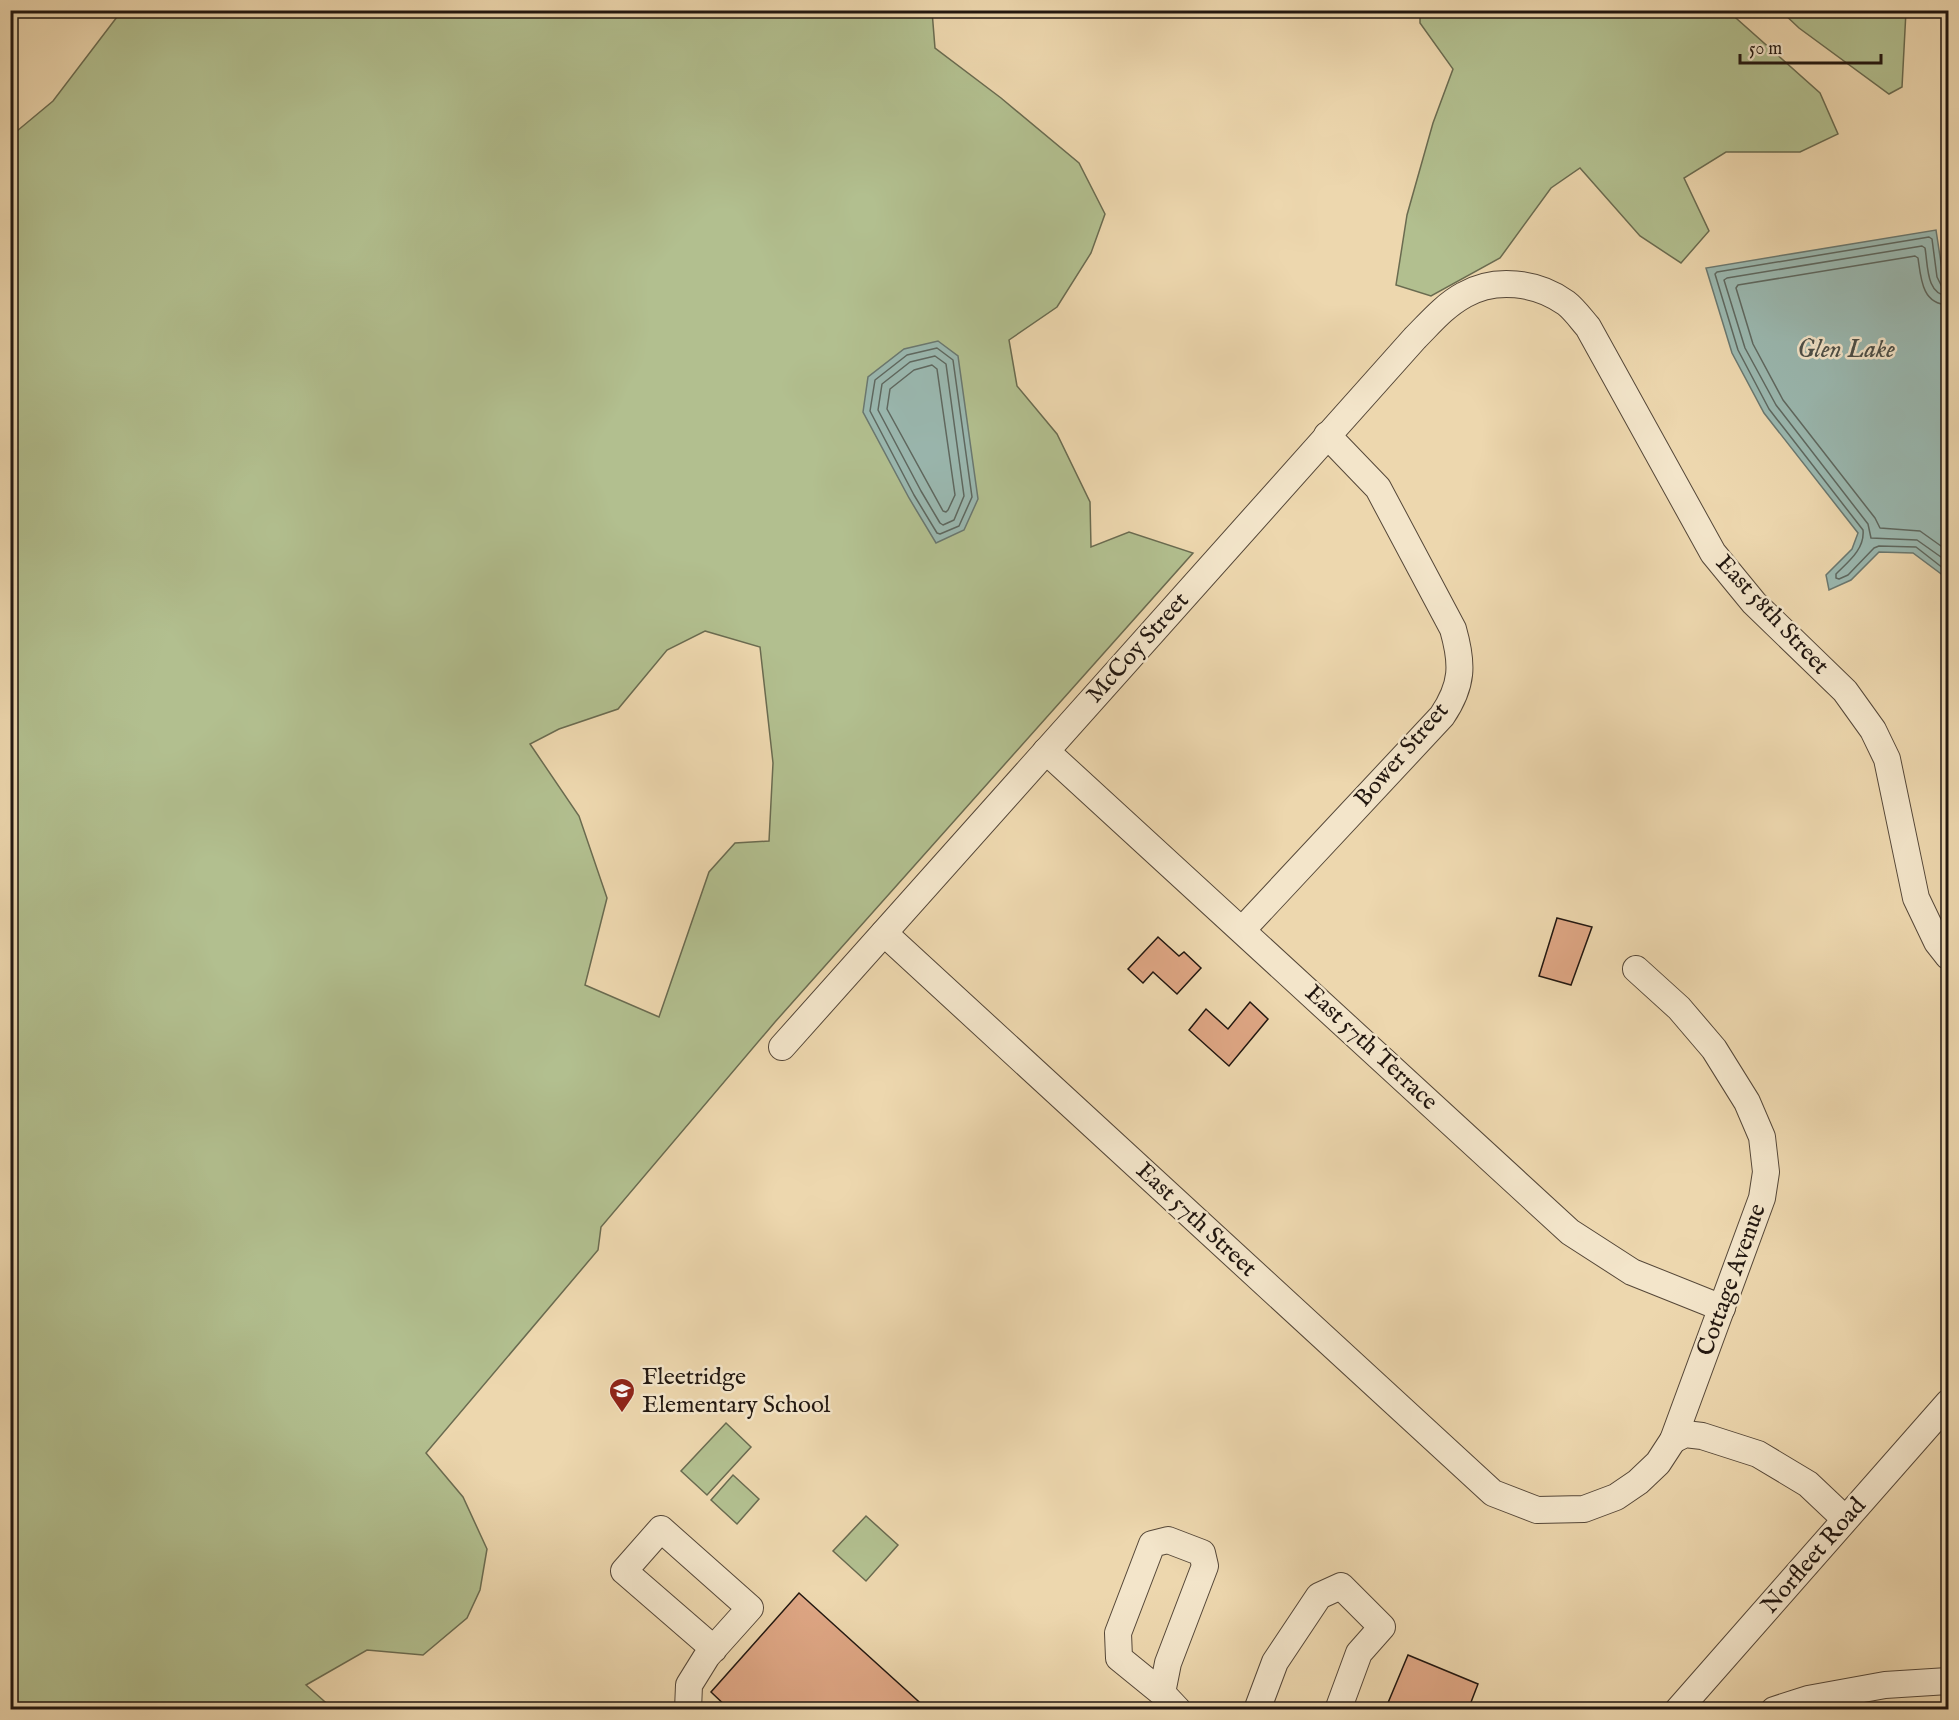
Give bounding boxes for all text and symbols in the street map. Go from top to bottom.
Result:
scale bar [1740,27,1881,65]
text: 50 m [1749,38,1782,61]
water label: Glen Lake [1797,333,1895,366]
street label: East 58th Street [1709,549,1835,681]
street label: McCoy Street [1080,586,1196,710]
street label: Bower Street [1348,696,1456,814]
street label: East 57th Terrace [1298,978,1444,1118]
street label: East 57th Street [1129,1156,1263,1284]
street label: Cottage Avenue [1690,1200,1774,1360]
place label: Fleetridge Elementary School [642,1362,831,1421]
school or university icon: Fleetridge Elementary School [607,1376,637,1414]
street label: Norfleet Road [1755,1491,1873,1621]

